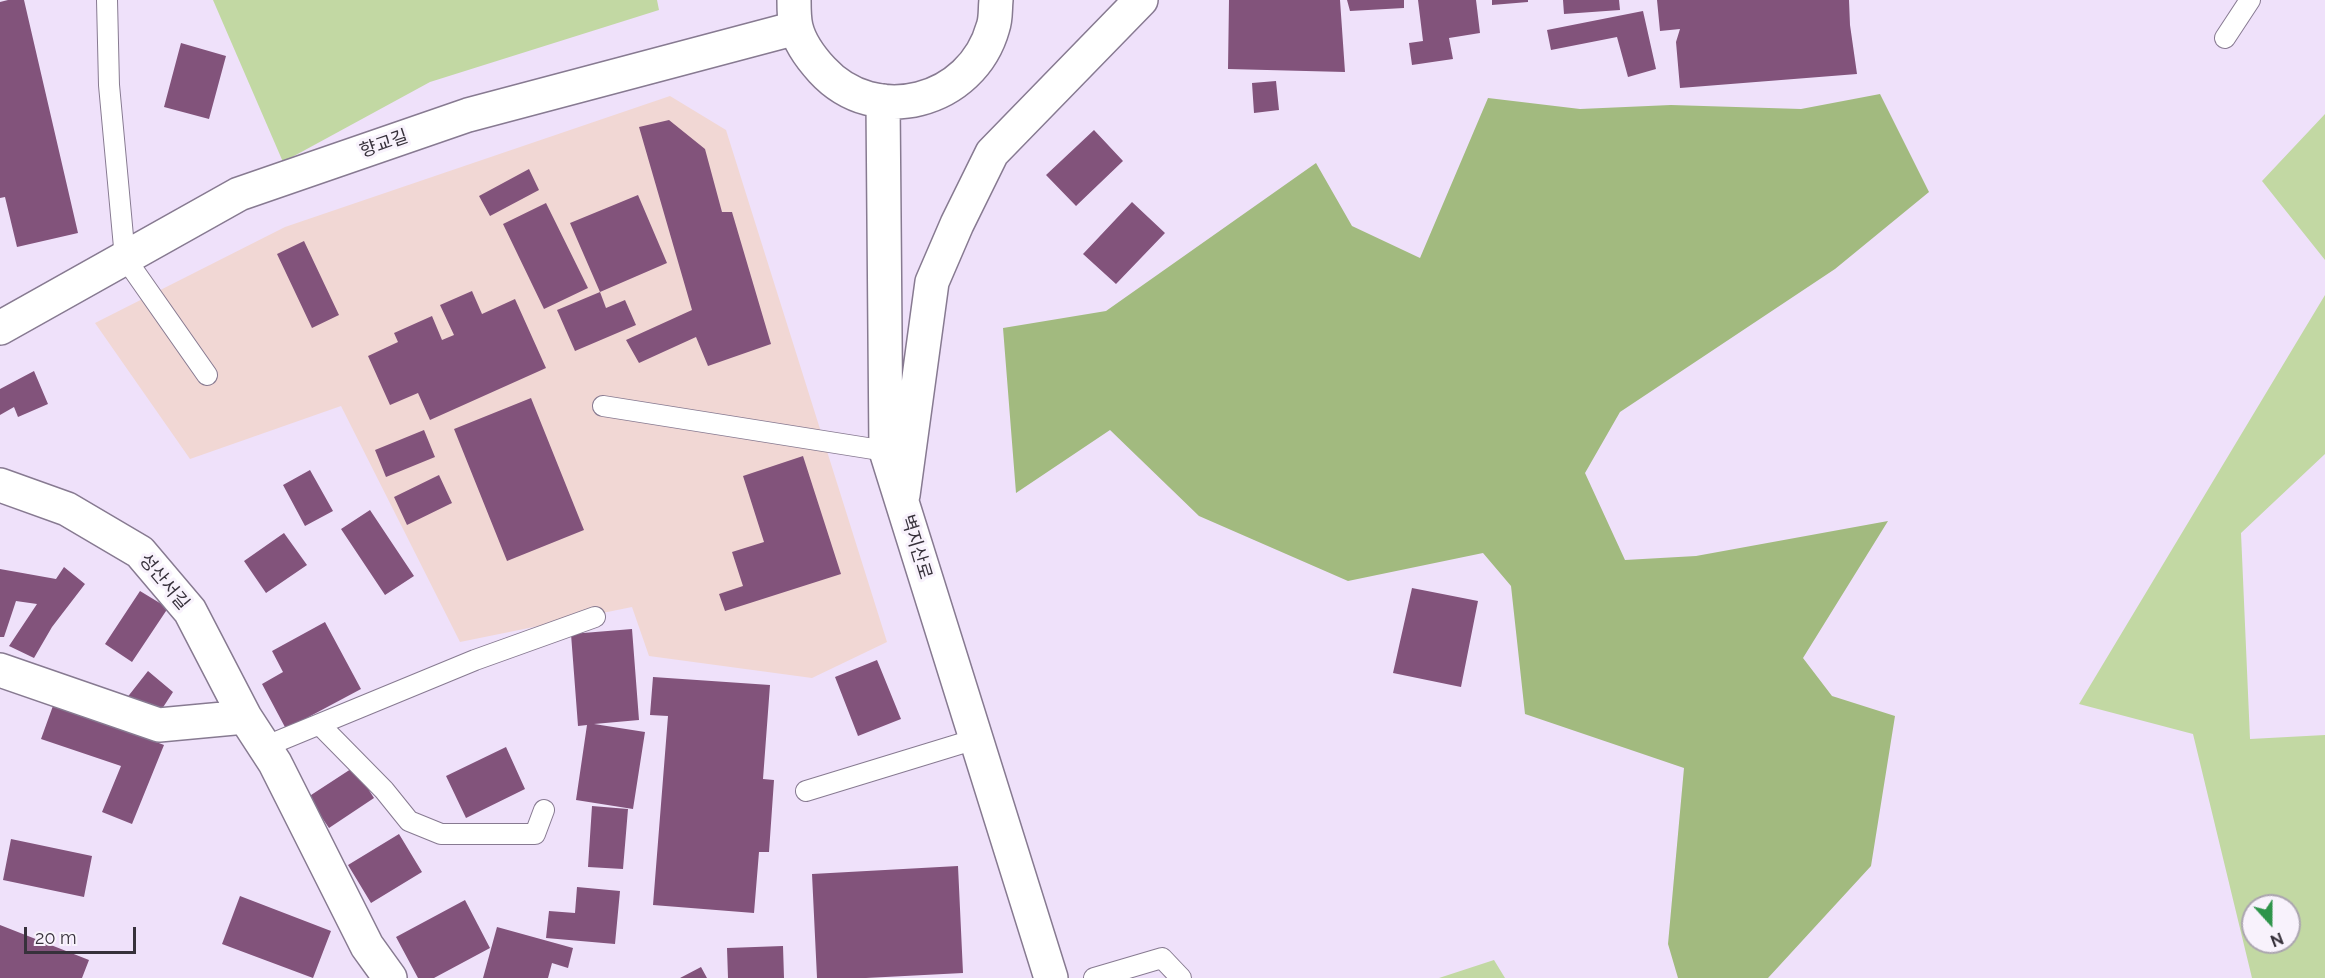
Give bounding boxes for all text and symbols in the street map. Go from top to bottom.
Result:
street label: 향교길 [357,126,411,162]
street label: 벽지산로 [896,512,936,582]
street label: 성산서길 [134,550,194,614]
north arrow [2241,894,2301,954]
scale bar [27,915,140,953]
text: 20 m [35,927,77,948]
text: N [2268,928,2286,950]

